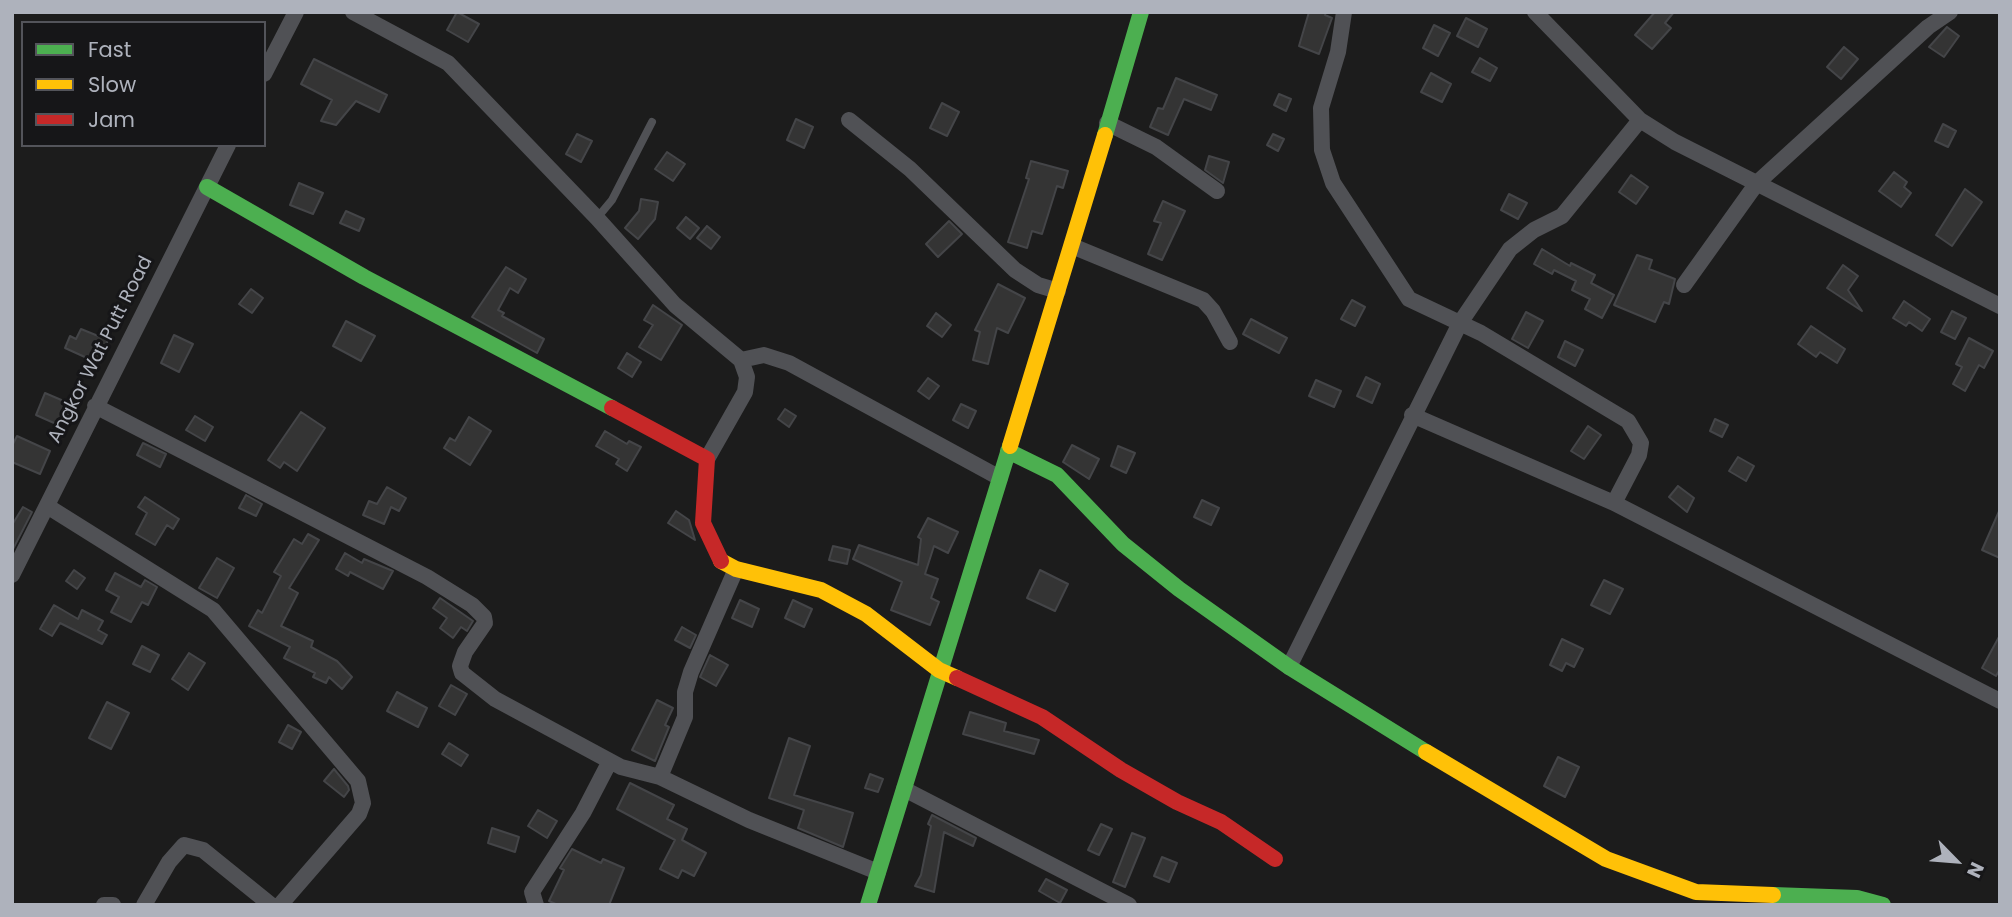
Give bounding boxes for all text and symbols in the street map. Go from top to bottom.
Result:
legend [21,21,266,147]
text: Fast [88,35,131,64]
text: Slow [88,70,136,99]
text: Jam [88,105,135,134]
street label: Angkor Wat Putt Road [44,253,158,447]
north arrow [1921,826,1991,896]
text: N [1960,858,1991,882]

